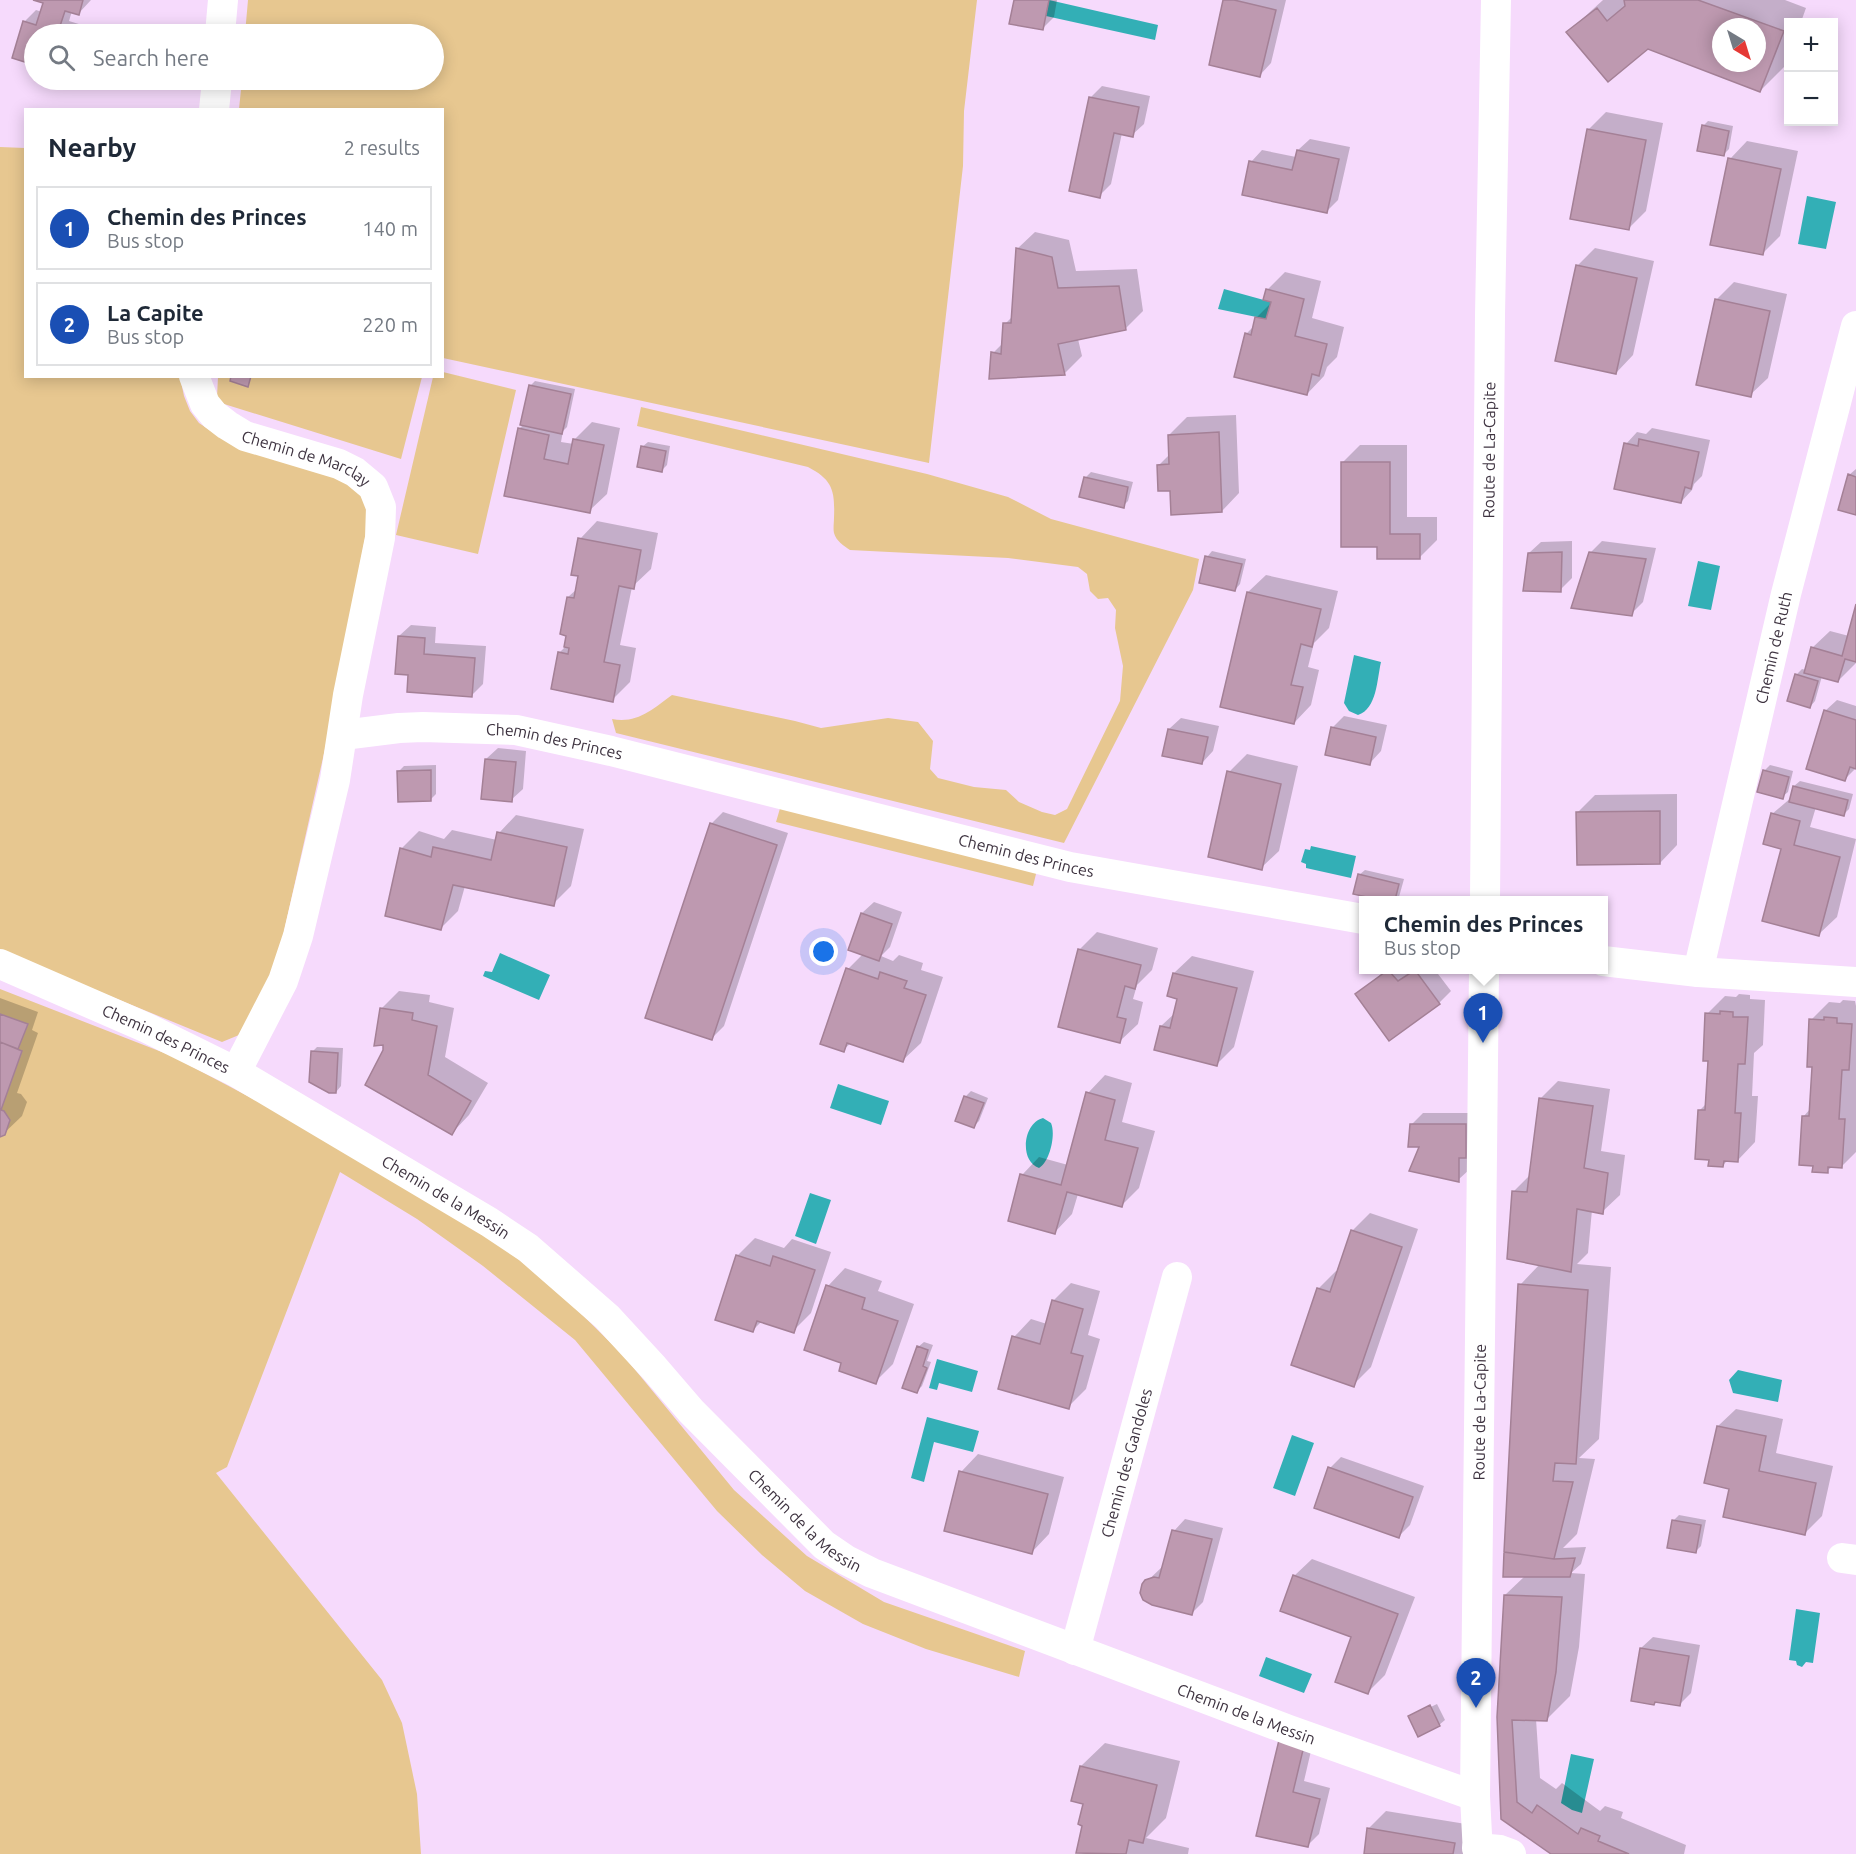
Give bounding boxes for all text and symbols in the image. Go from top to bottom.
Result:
north arrow [1712,18,1766,72]
map controls [1784,18,1838,126]
button: + [1784,18,1838,72]
search box [24,24,444,90]
icon: search [45,41,78,74]
text: Search here [93,45,209,70]
button: − [1784,72,1838,126]
text: Nearby [48,133,136,162]
text: 2 results [344,136,420,159]
text: Chemin des Princes [107,204,307,229]
text: 1 [64,217,75,240]
text: 140 m [362,217,418,240]
text: Bus stop [107,229,184,252]
text: La Capite [107,300,204,325]
text: 2 [64,313,75,336]
text: 220 m [362,313,418,336]
text: Bus stop [107,325,184,348]
street label: Route de La-Capite [1479,382,1498,518]
street label: Chemin de Marclay [240,427,374,490]
street label: Chemin de Ruth [1752,590,1795,706]
street label: Chemin des Princes [486,720,625,763]
street label: Chemin des Princes [957,830,1096,880]
popup [1359,896,1608,974]
text: Chemin des Princes [1384,911,1583,936]
text: Bus stop [1384,936,1461,959]
your location [809,937,838,966]
pin: 1 [1464,994,1502,1043]
street label: Chemin des Princes [100,1001,233,1077]
street label: Chemin de la Messin [379,1152,513,1242]
street label: Route de La-Capite [1469,1344,1489,1481]
street label: Chemin des Gandoles [1097,1386,1155,1539]
street label: Chemin de la Messin [745,1465,864,1575]
pin: 2 [1456,1658,1496,1708]
street label: Chemin de la Messin [1175,1680,1318,1748]

